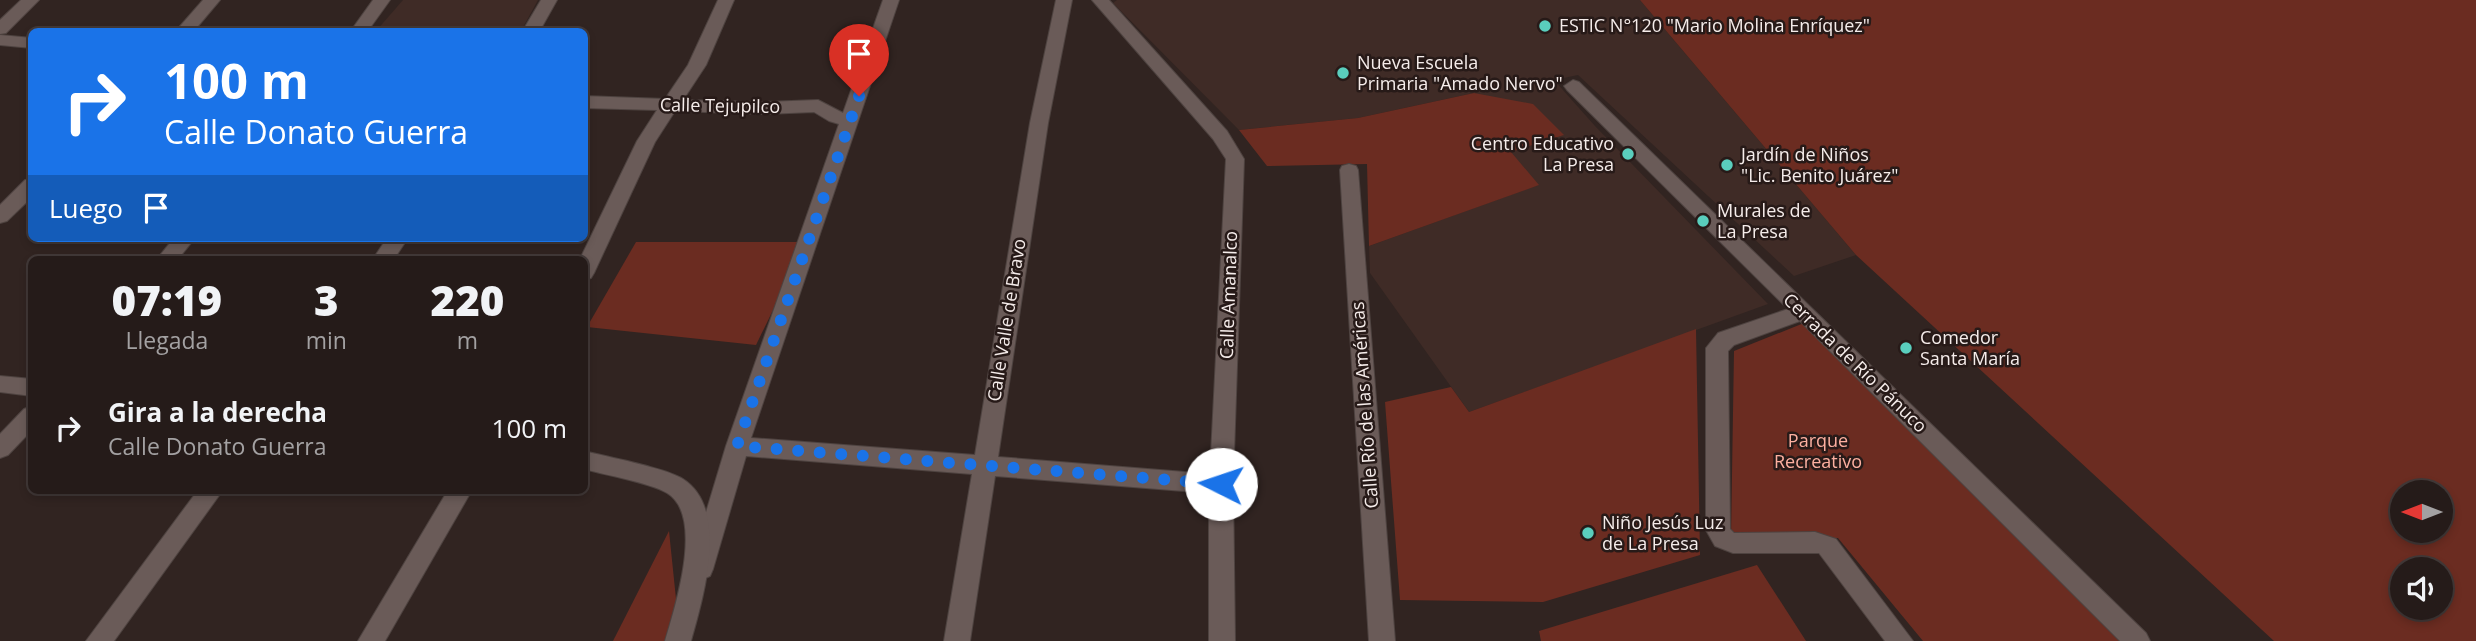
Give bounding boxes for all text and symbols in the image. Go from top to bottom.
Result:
place label: ESTIC N°120 "Mario Molina Enríquez" [1559,13,1870,37]
marker: ESTIC N°120 "Mario Molina Enríquez" [1537,18,1553,34]
pin [829,24,889,96]
icon: arrive [840,35,878,73]
text: 100 m [164,47,309,113]
place label: Nueva Escuela Primaria "Amado Nervo" [1357,50,1563,95]
icon: right [49,56,140,147]
marker: Nueva Escuela Primaria "Amado Nervo" [1335,65,1351,81]
street label: Calle Tejupilco [660,92,780,118]
text: Calle Donato Guerra [164,110,468,153]
place label: Centro Educativo La Presa [1471,131,1614,176]
place label: Jardín de Niños "Lic. Benito Juárez" [1739,142,1898,187]
marker: Centro Educativo La Presa [1620,146,1636,162]
marker: Jardín de Niños "Lic. Benito Juárez" [1719,157,1735,173]
icon: arrive [137,189,175,227]
text: Luego [49,190,123,226]
place label: Murales de La Presa [1717,198,1811,243]
marker: Murales de La Presa [1695,213,1711,229]
street label: Calle Amanalco [1214,230,1242,359]
street label: Calle Valle de Bravo [981,237,1031,403]
text: 07:19 [112,271,222,328]
text: 3 [314,271,339,328]
text: 220 [431,271,504,328]
street label: Cerrada de Río Pánuco [1779,287,1933,437]
street label: Calle Río de las Américas [1345,301,1383,509]
text: Llegada [125,324,208,356]
text: min [306,324,347,356]
text: m [457,324,478,356]
place label: Comedor Santa María [1920,325,2020,370]
marker: Comedor Santa María [1898,340,1914,356]
text: Gira a la derecha [108,394,327,430]
icon: right [49,409,87,447]
text: 100 m [492,410,567,446]
park label: Parque Recreativo [1774,428,1862,473]
text: Calle Donato Guerra [108,430,327,462]
position arrow [1184,447,1258,521]
north arrow [2390,480,2454,542]
map controls [2390,480,2453,620]
place label: Niño Jesús Luz de La Presa [1602,510,1723,555]
marker: Niño Jesús Luz de La Presa [1580,525,1596,541]
button: sound [2390,557,2453,620]

